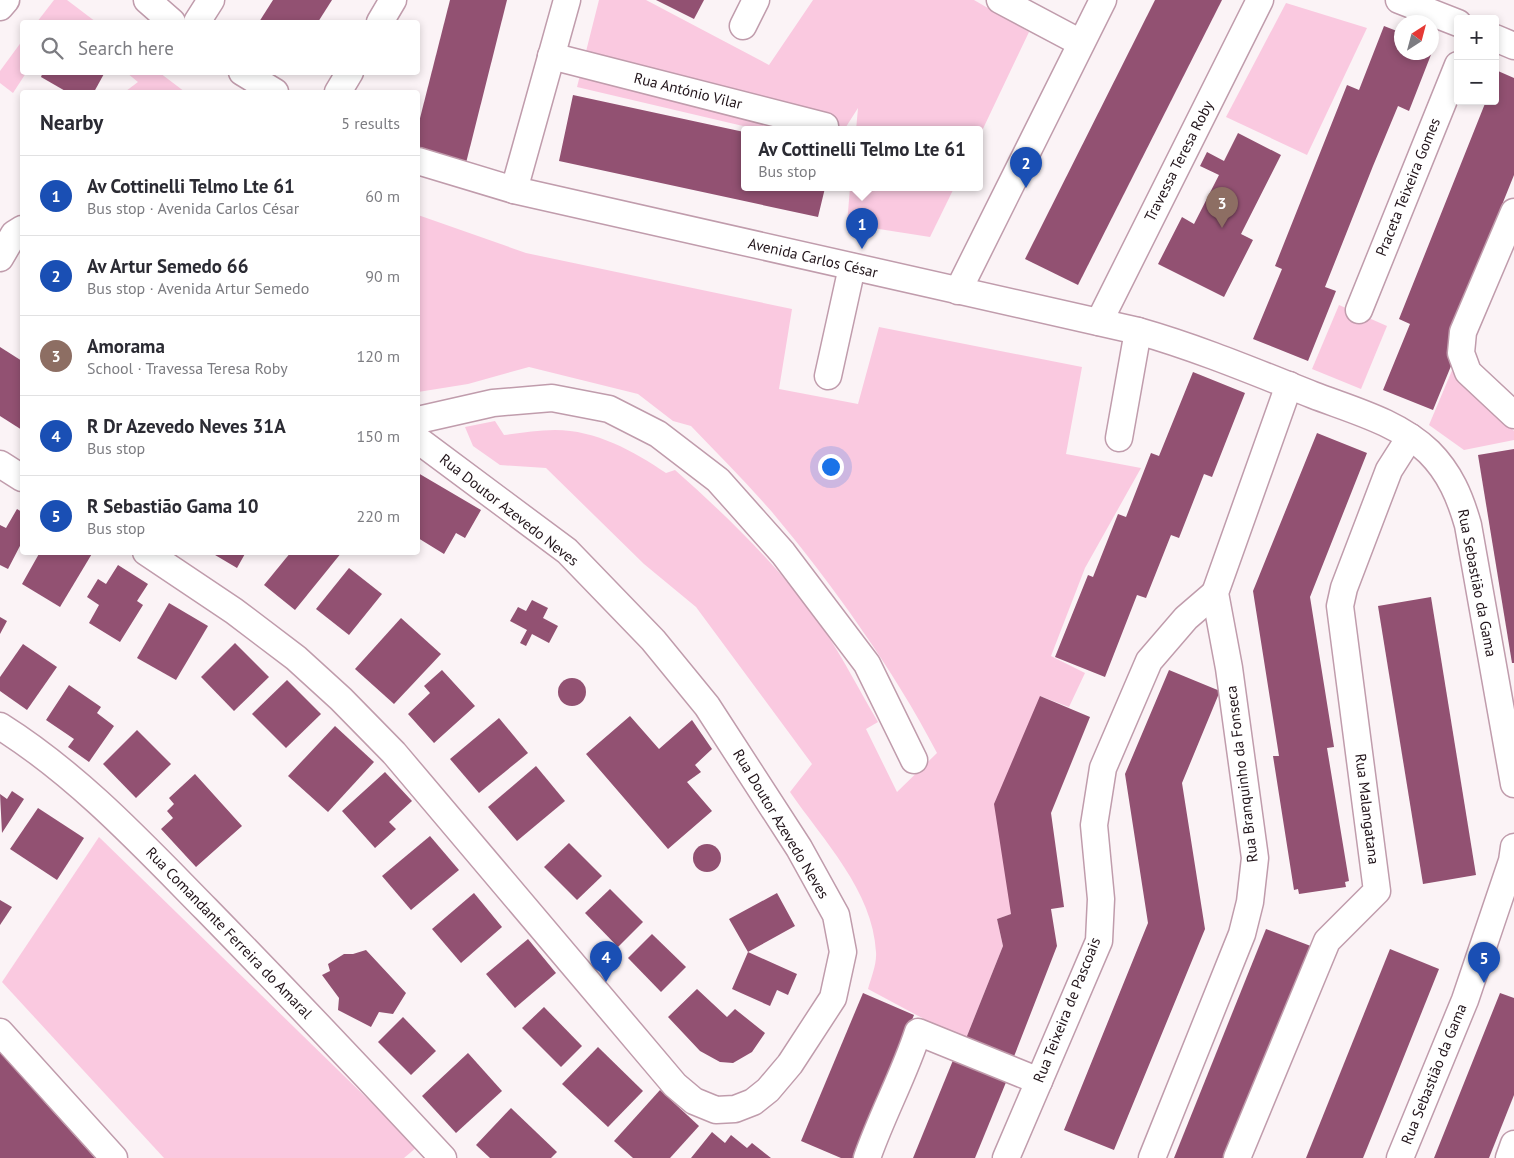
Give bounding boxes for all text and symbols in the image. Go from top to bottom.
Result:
north arrow [1394,15,1439,60]
map controls [1454,15,1499,105]
button: + [1454,15,1499,60]
search box [20,20,420,75]
icon: search [38,34,66,62]
text: Search here [78,36,174,60]
button: − [1454,60,1499,105]
street label: Rua António Vilar [632,68,744,113]
street label: Travessa Teresa Roby [1140,97,1217,224]
text: Nearby [40,109,103,136]
text: 5 results [341,113,400,133]
street label: Praceta Teixeira Gomes [1371,115,1444,259]
popup [741,126,983,191]
text: Av Cottinelli Telmo Lte 61 [758,137,966,161]
pin: 2 [1010,147,1042,188]
text: Bus stop [758,161,816,181]
text: Av Cottinelli Telmo Lte 61 [87,174,295,198]
text: 1 [51,186,61,206]
text: 60 m [365,186,400,206]
pin: 3 [1206,187,1238,228]
text: Bus stop · Avenida Carlos César [87,198,299,218]
pin: 1 [846,208,878,249]
street label: Avenida Carlos César [746,233,880,282]
text: Av Artur Semedo 66 [87,254,248,278]
text: 2 [51,266,61,286]
text: 90 m [365,266,400,286]
text: Bus stop · Avenida Artur Semedo [87,278,309,298]
text: Amorama [87,334,165,358]
text: 3 [51,346,61,366]
text: 120 m [357,346,400,366]
text: School · Travessa Teresa Roby [87,358,288,378]
text: R Dr Azevedo Neves 31A [87,414,286,438]
text: 4 [51,426,61,446]
text: 150 m [357,426,400,446]
text: Bus stop [87,438,145,458]
street label: Rua Doutor Azevedo Neves [436,449,583,570]
your location [818,454,844,480]
text: R Sebastião Gama 10 [87,494,259,518]
text: 5 [51,506,61,526]
text: 220 m [357,506,400,526]
street label: Rua Sebastião da Gama [1454,507,1501,658]
text: Bus stop [87,518,145,538]
street label: Rua Branquinho da Fonseca [1221,685,1262,864]
street label: Rua Doutor Azevedo Neves [729,745,834,902]
street label: Rua Malangatana [1351,753,1384,865]
street label: Rua Comandante Ferreira do Amaral [142,843,317,1023]
street label: Rua Teixeira de Pascoais [1029,934,1104,1085]
pin: 4 [590,941,622,982]
pin: 5 [1468,942,1500,983]
street label: Rua Sebastião da Gama [1397,1001,1470,1147]

